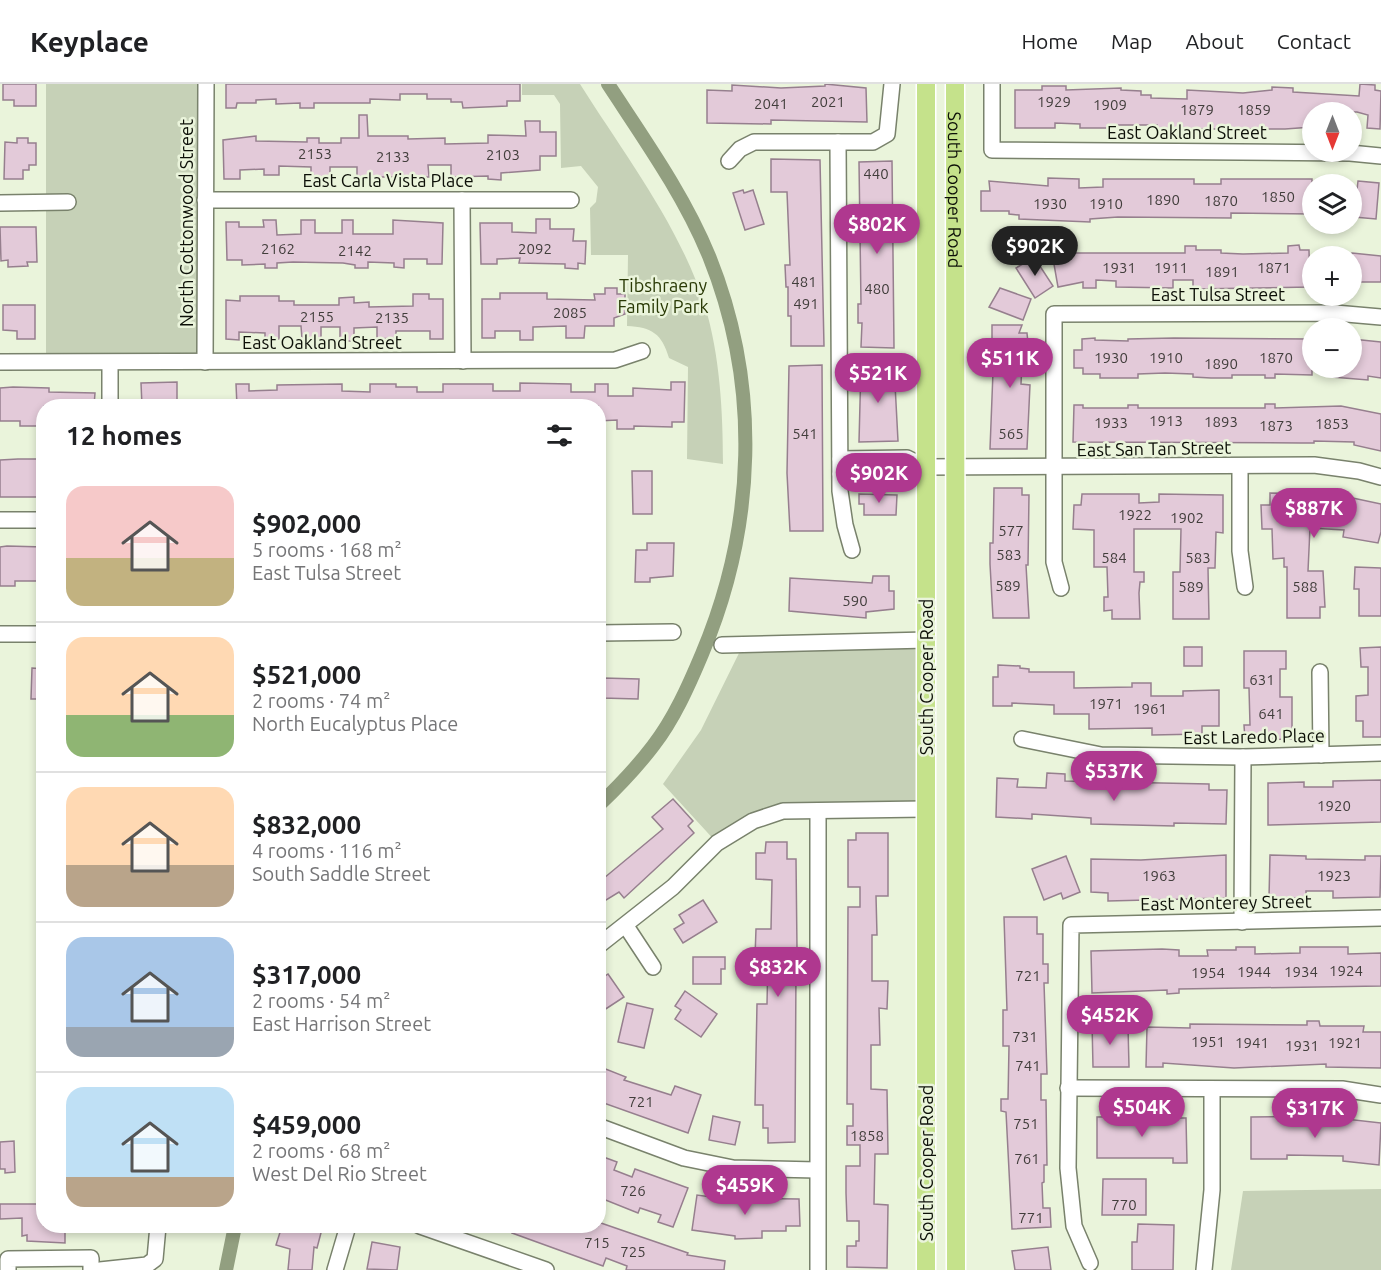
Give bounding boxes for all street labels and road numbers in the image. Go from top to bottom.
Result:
street label: South Cooper Road [945,112,965,268]
street label: North Cottonwood Street [176,119,196,327]
street label: East Oakland Street [1107,122,1267,142]
street label: East Carla Vista Place [302,170,474,190]
street label: East Tulsa Street [1151,284,1285,304]
street label: East Oakland Street [242,332,402,352]
street label: East San Tan Street [1077,437,1231,459]
street label: South Cooper Road [916,599,936,755]
street label: East Laredo Place [1183,725,1325,747]
street label: East Monterey Street [1140,891,1312,913]
street label: South Cooper Road [916,1085,936,1241]

